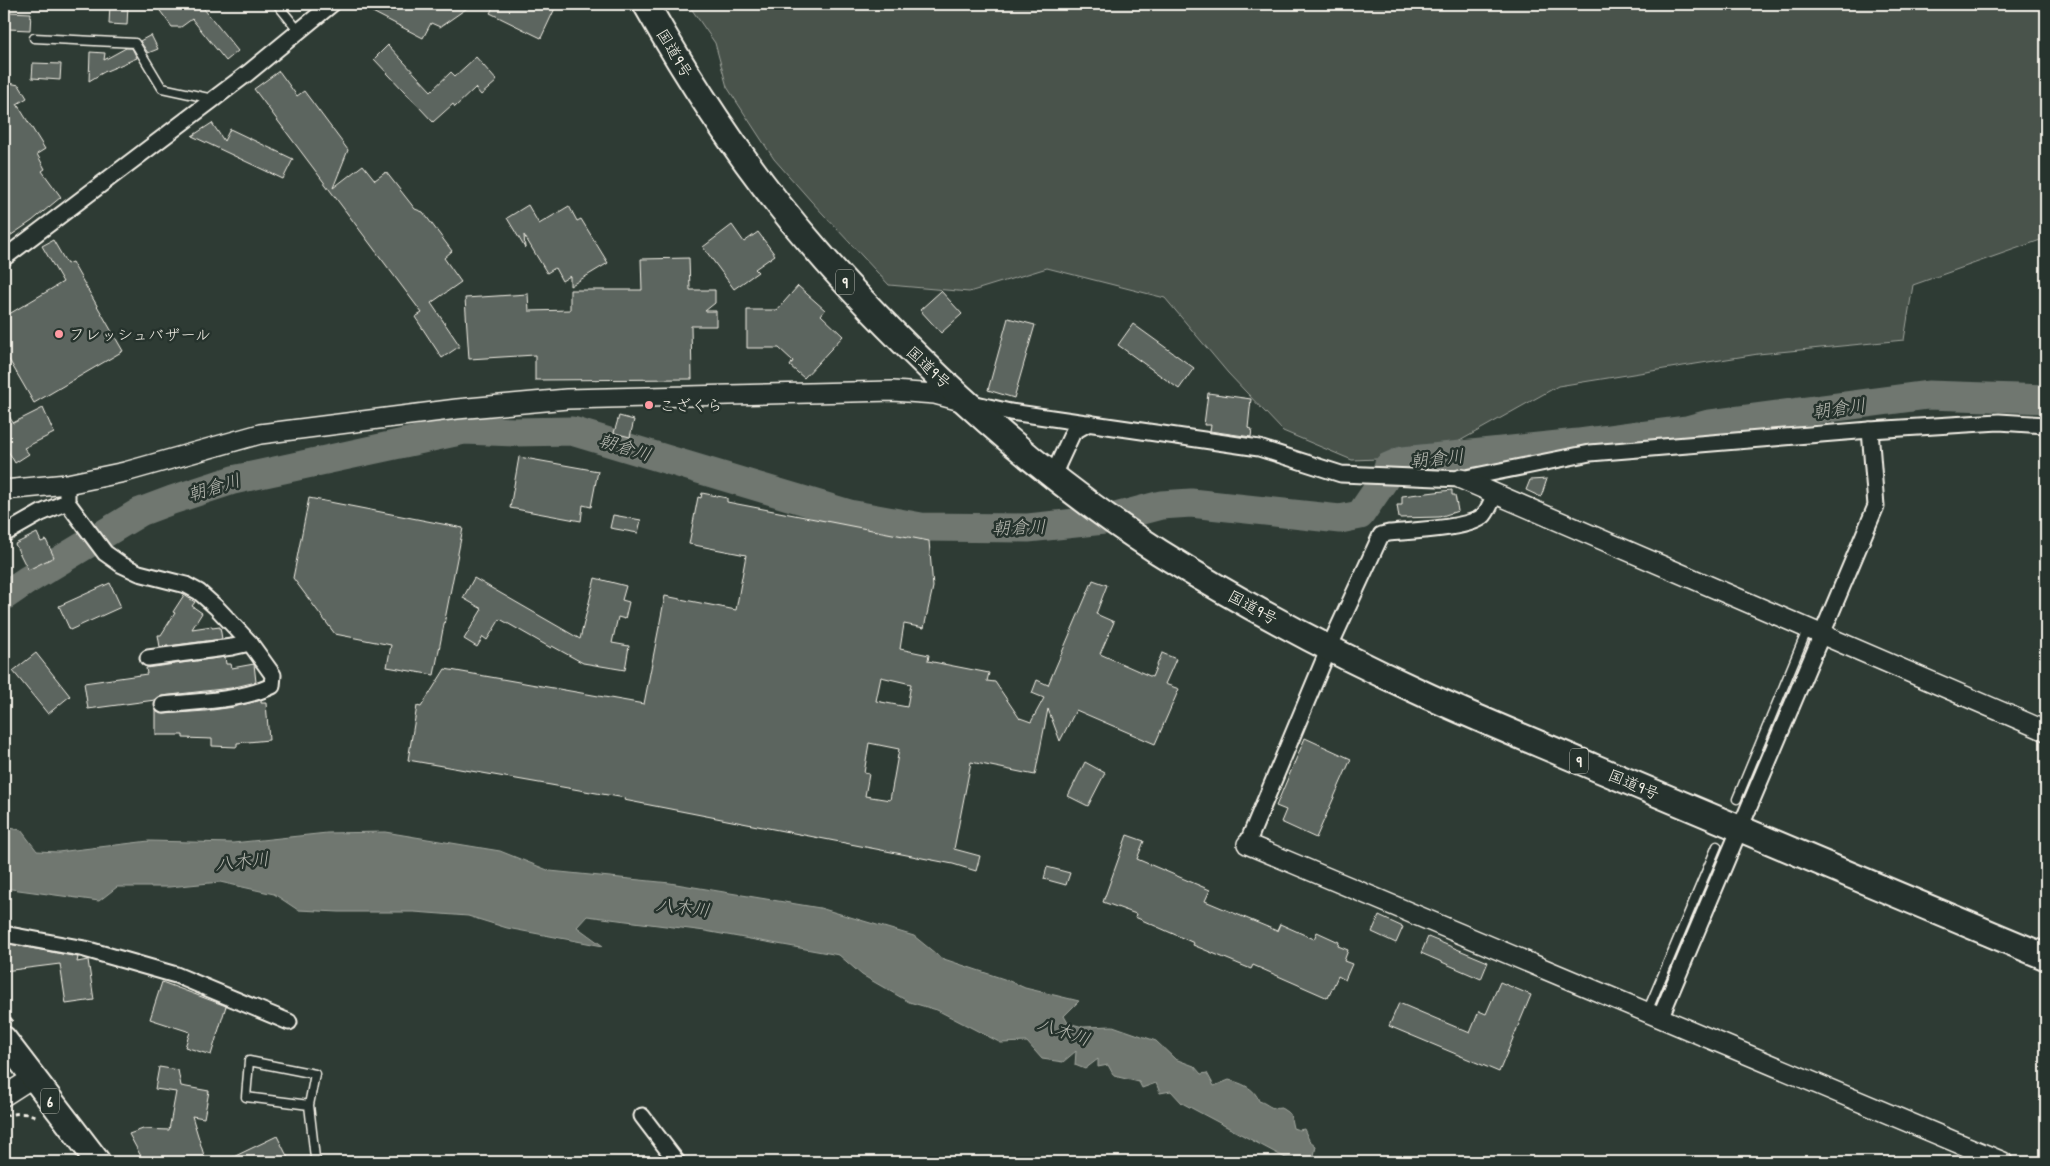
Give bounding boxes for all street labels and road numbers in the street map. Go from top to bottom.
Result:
street label: 国道9号 [652,24,698,82]
road number: 9 [836,270,854,294]
street label: 国道9号 [902,341,956,393]
street label: 国道9号 [1224,584,1282,630]
road number: 9 [1570,748,1588,774]
street label: 国道9号 [1605,763,1663,805]
road number: 6 [41,1088,59,1114]

